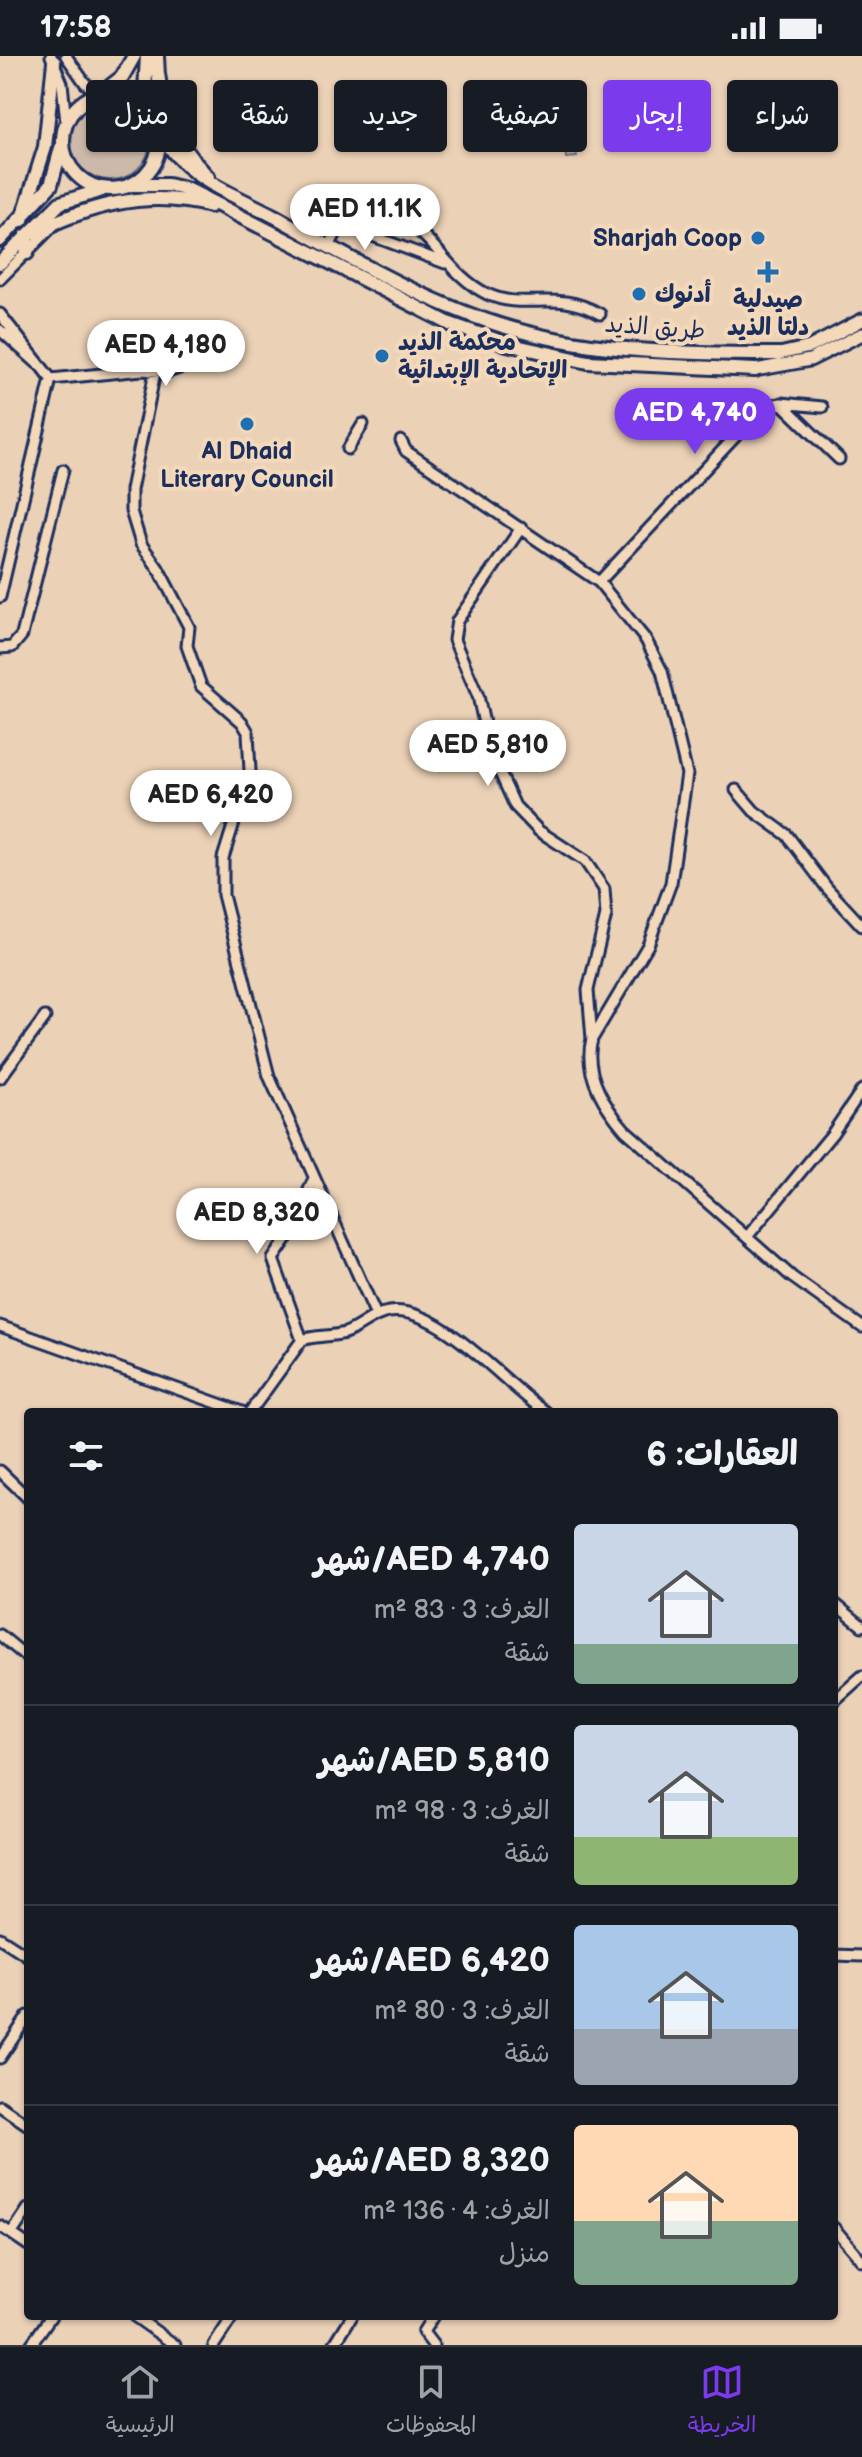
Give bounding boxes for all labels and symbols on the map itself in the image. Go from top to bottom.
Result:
pin: AED 11.1K [273,184,457,252]
place label: Sharjah Coop [593,224,742,253]
marker: Sharjah Coop [749,229,767,247]
marker: صيدلية دلتا الذيد [759,263,777,281]
place label: أدنوك [655,279,712,309]
marker: أدنوك [630,285,648,303]
place label: صيدلية دلتا الذيد [727,285,809,342]
street label: طريق الذيد [604,310,706,345]
pin: AED 4,180 [74,320,258,388]
place label: محكمة الذيد الإتحادية الإبتدائية [398,328,567,386]
marker: محكمة الذيد الإتحادية الإبتدائية [373,347,391,365]
pin: AED 4,740 [603,388,787,456]
marker: Al Dhaid Literary Council [238,415,256,433]
place label: Al Dhaid Literary Council [160,437,334,494]
pin: AED 5,810 [396,720,580,788]
pin: AED 6,420 [119,770,303,838]
pin: AED 8,320 [165,1188,349,1256]

